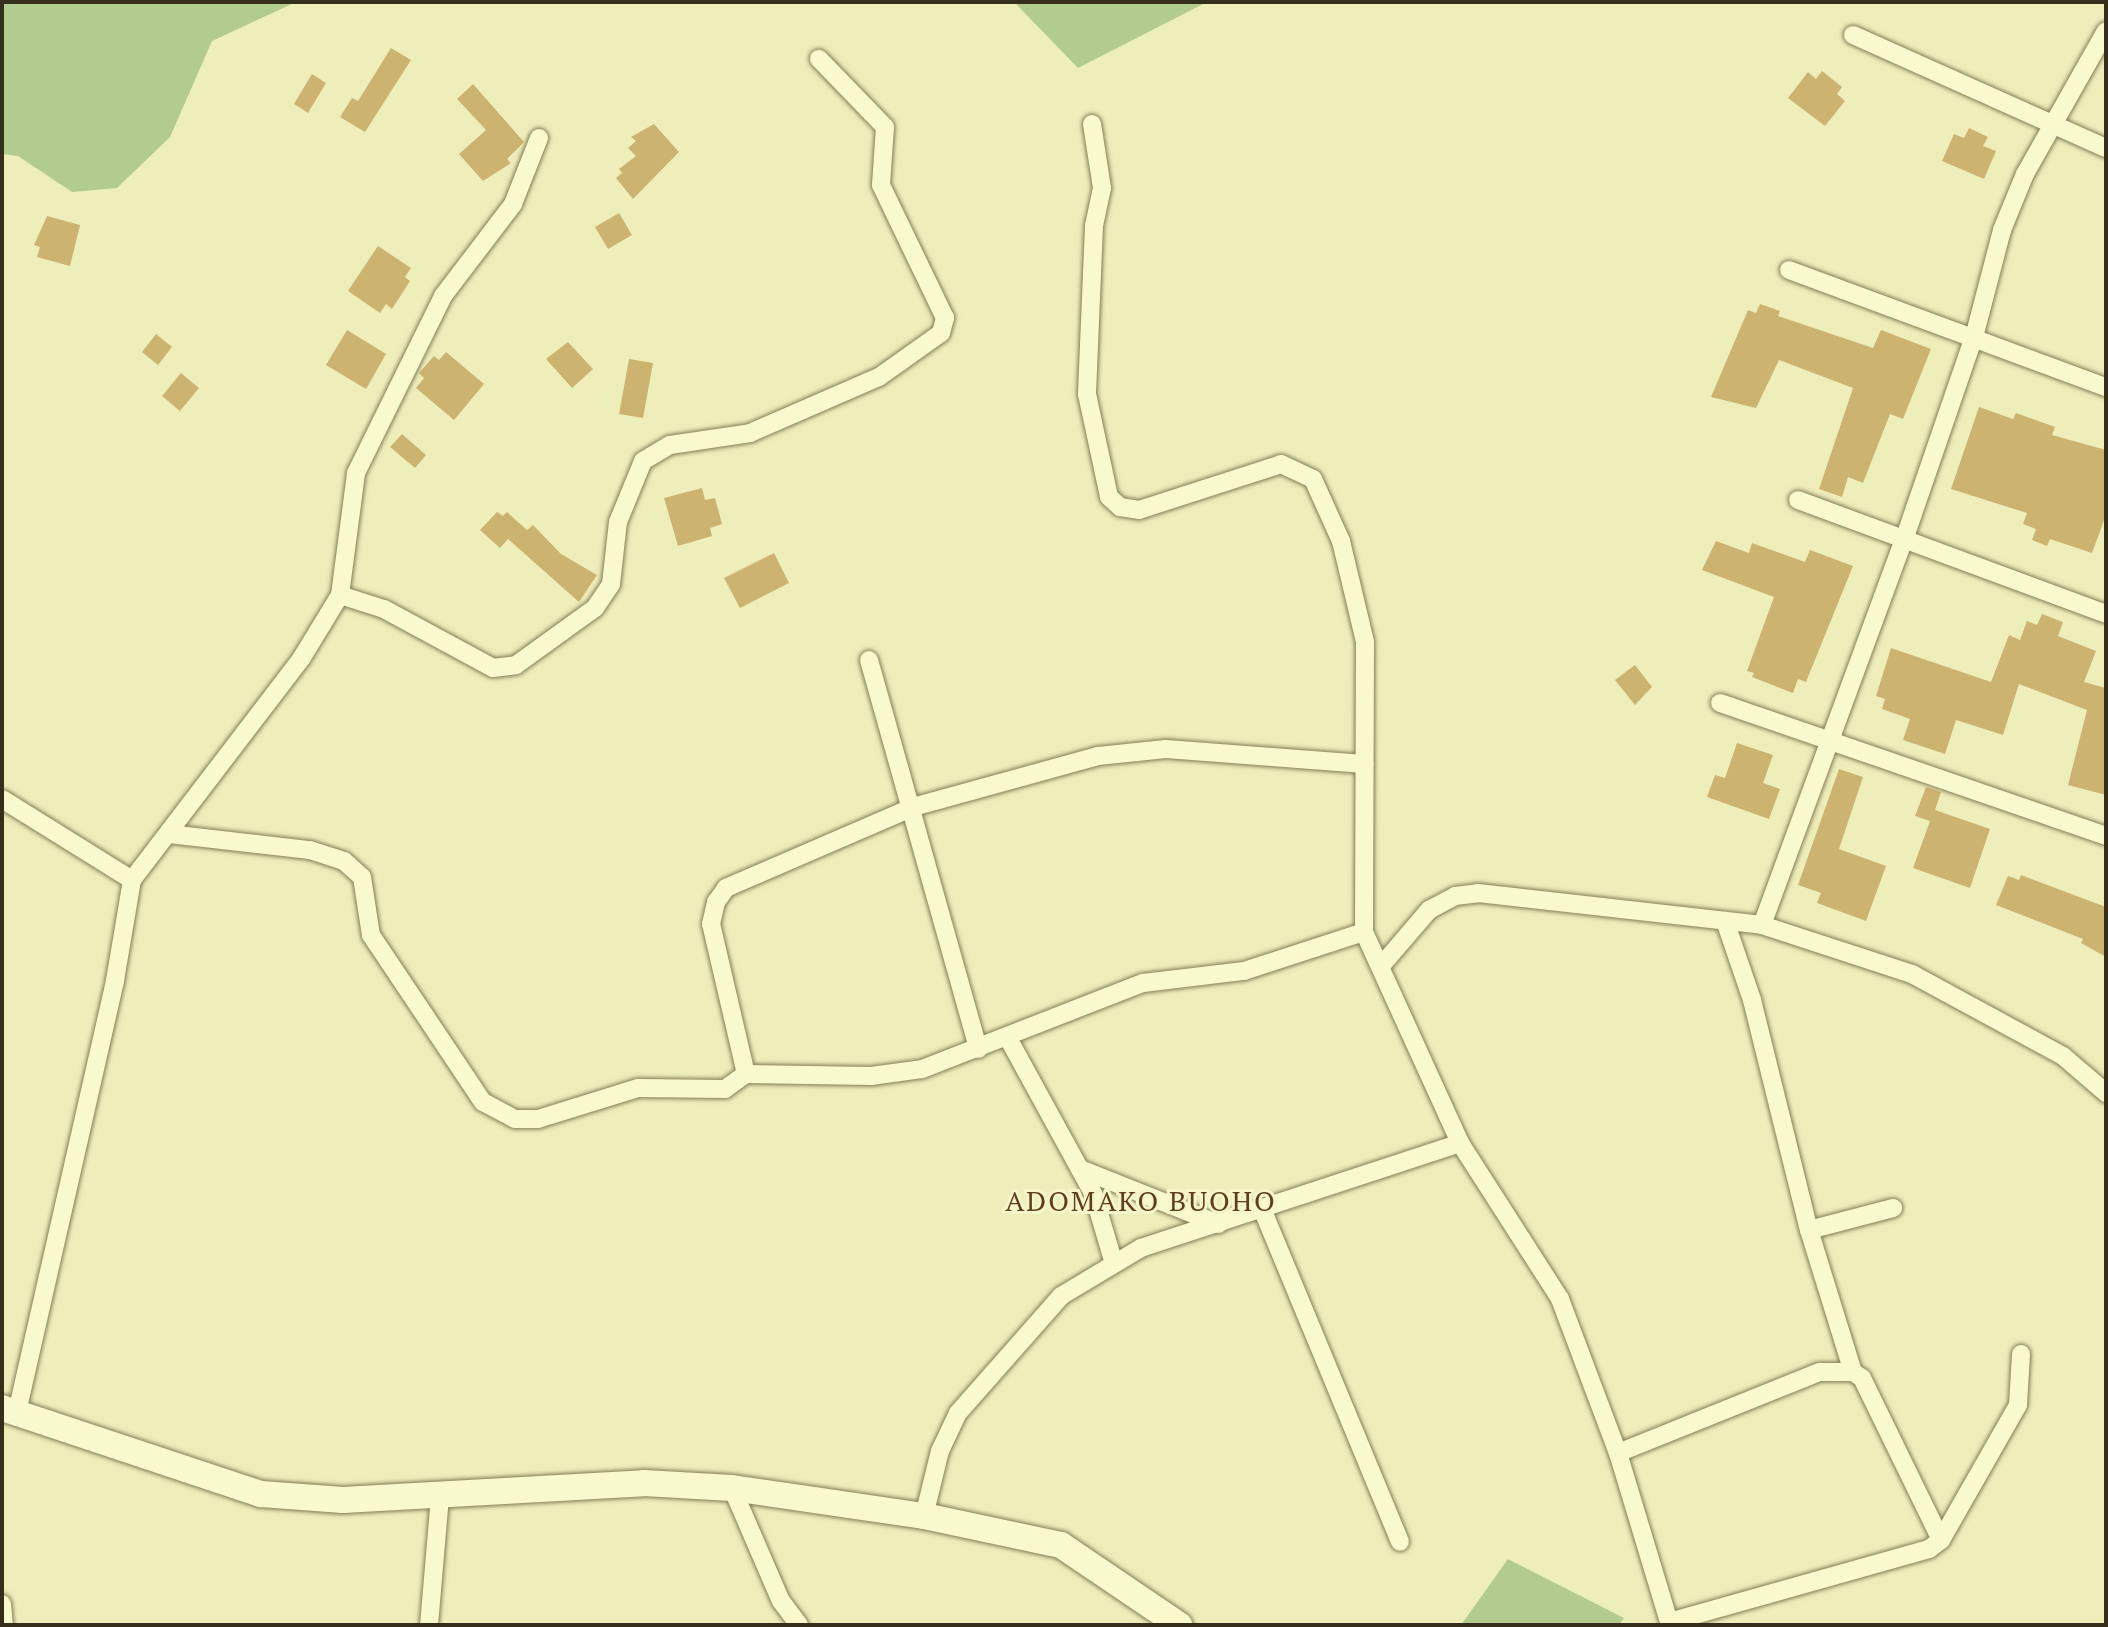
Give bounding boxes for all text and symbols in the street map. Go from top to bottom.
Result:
district label: ADOMAKO BUOHO [1005,1184,1277,1218]

